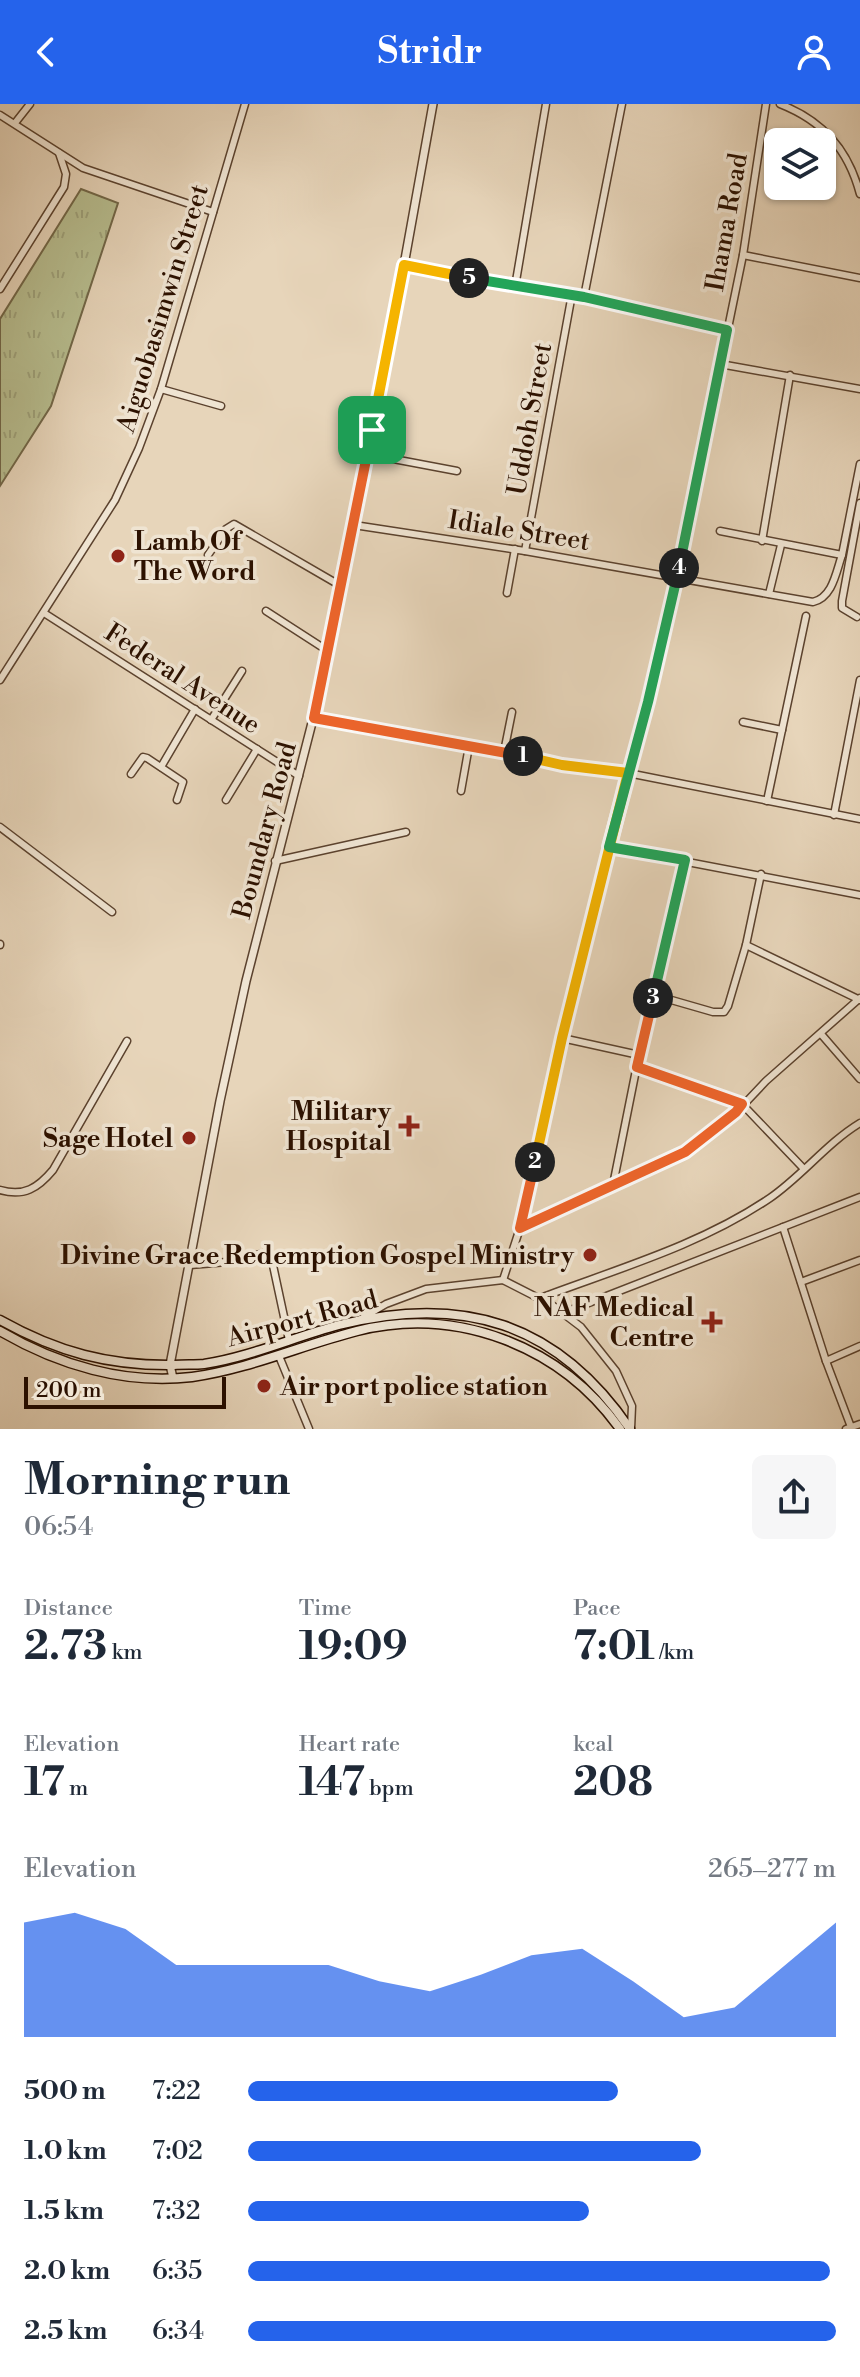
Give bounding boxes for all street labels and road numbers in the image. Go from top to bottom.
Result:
street label: Ihama Road [699,150,755,294]
street label: Aiguobasimwin Street [110,180,216,437]
street label: Uddoh Street [501,340,559,498]
street label: Idiale Street [446,504,592,558]
street label: Federal Avenue [99,617,266,741]
street label: Boundary Road [226,738,304,923]
street label: Airport Road [222,1283,381,1355]

